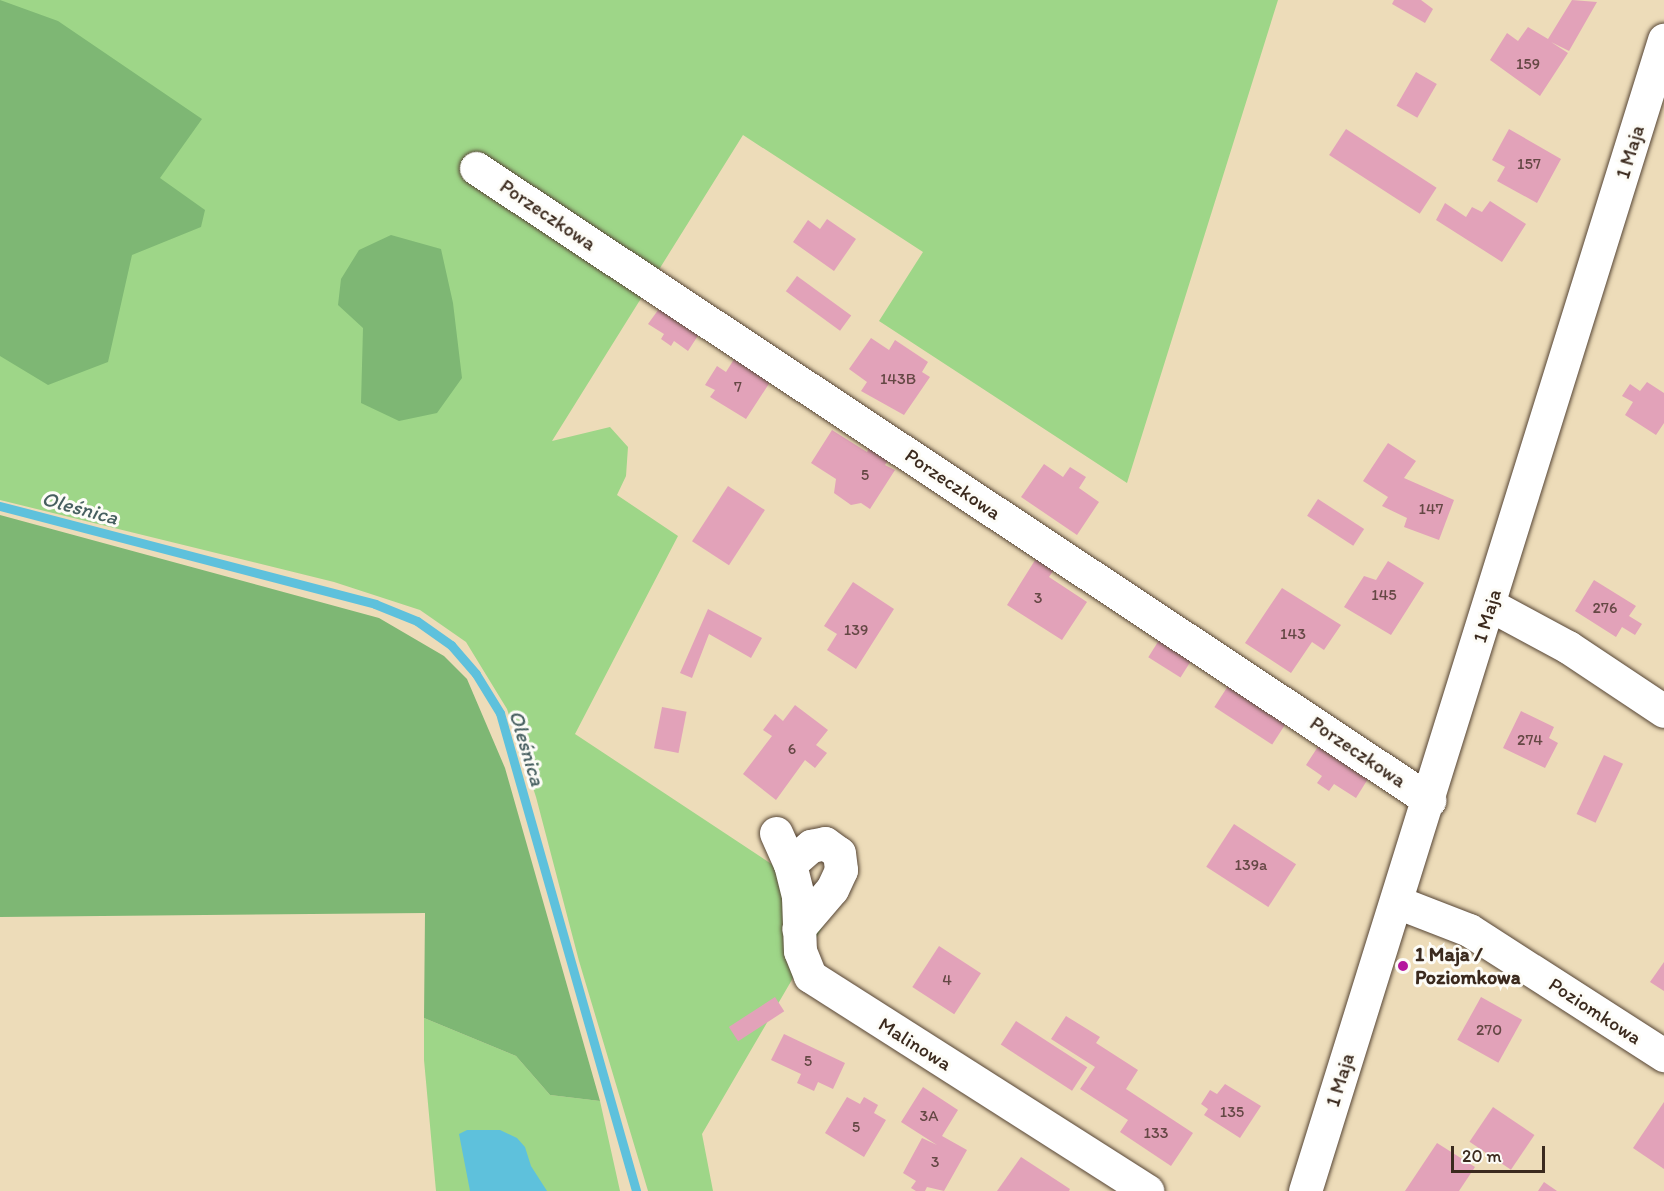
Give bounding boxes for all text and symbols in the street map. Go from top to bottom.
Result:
house number: 159 [1516,54,1540,74]
street label: 1 Maja [1611,122,1649,182]
house number: 157 [1517,154,1541,174]
street label: Porzeczkowa [495,174,601,256]
house number: 143B [880,369,916,389]
house number: 7 [734,377,742,397]
street label: Porzeczkowa [900,443,1006,525]
house number: 5 [861,465,869,485]
water label: Oleśnica [39,486,121,530]
house number: 147 [1419,499,1443,519]
house number: 145 [1371,585,1397,605]
street label: 1 Maja [1468,586,1506,646]
house number: 3 [1034,588,1042,608]
house number: 276 [1593,598,1617,618]
house number: 139 [844,620,868,640]
house number: 143 [1280,624,1306,644]
water label: Oleśnica [504,707,550,789]
street label: Porzeczkowa [1305,711,1411,793]
house number: 274 [1517,730,1543,750]
house number: 6 [788,739,796,759]
house number: 139a [1235,855,1267,875]
place label: 1 Maja / Poziomkowa [1415,942,1521,989]
marker: 1 Maja / Poziomkowa [1396,959,1410,973]
house number: 4 [942,970,952,990]
street label: Poziomkowa [1544,972,1646,1050]
street label: Malinowa [874,1012,956,1076]
house number: 270 [1476,1020,1502,1040]
street label: 1 Maja [1321,1050,1359,1110]
house number: 5 [804,1051,812,1071]
house number: 135 [1220,1102,1244,1122]
house number: 3A [920,1106,938,1126]
house number: 5 [852,1117,860,1137]
house number: 133 [1144,1123,1168,1143]
scale bar [1454,1134,1548,1172]
text: 20 m [1462,1145,1502,1167]
house number: 3 [931,1152,939,1172]

